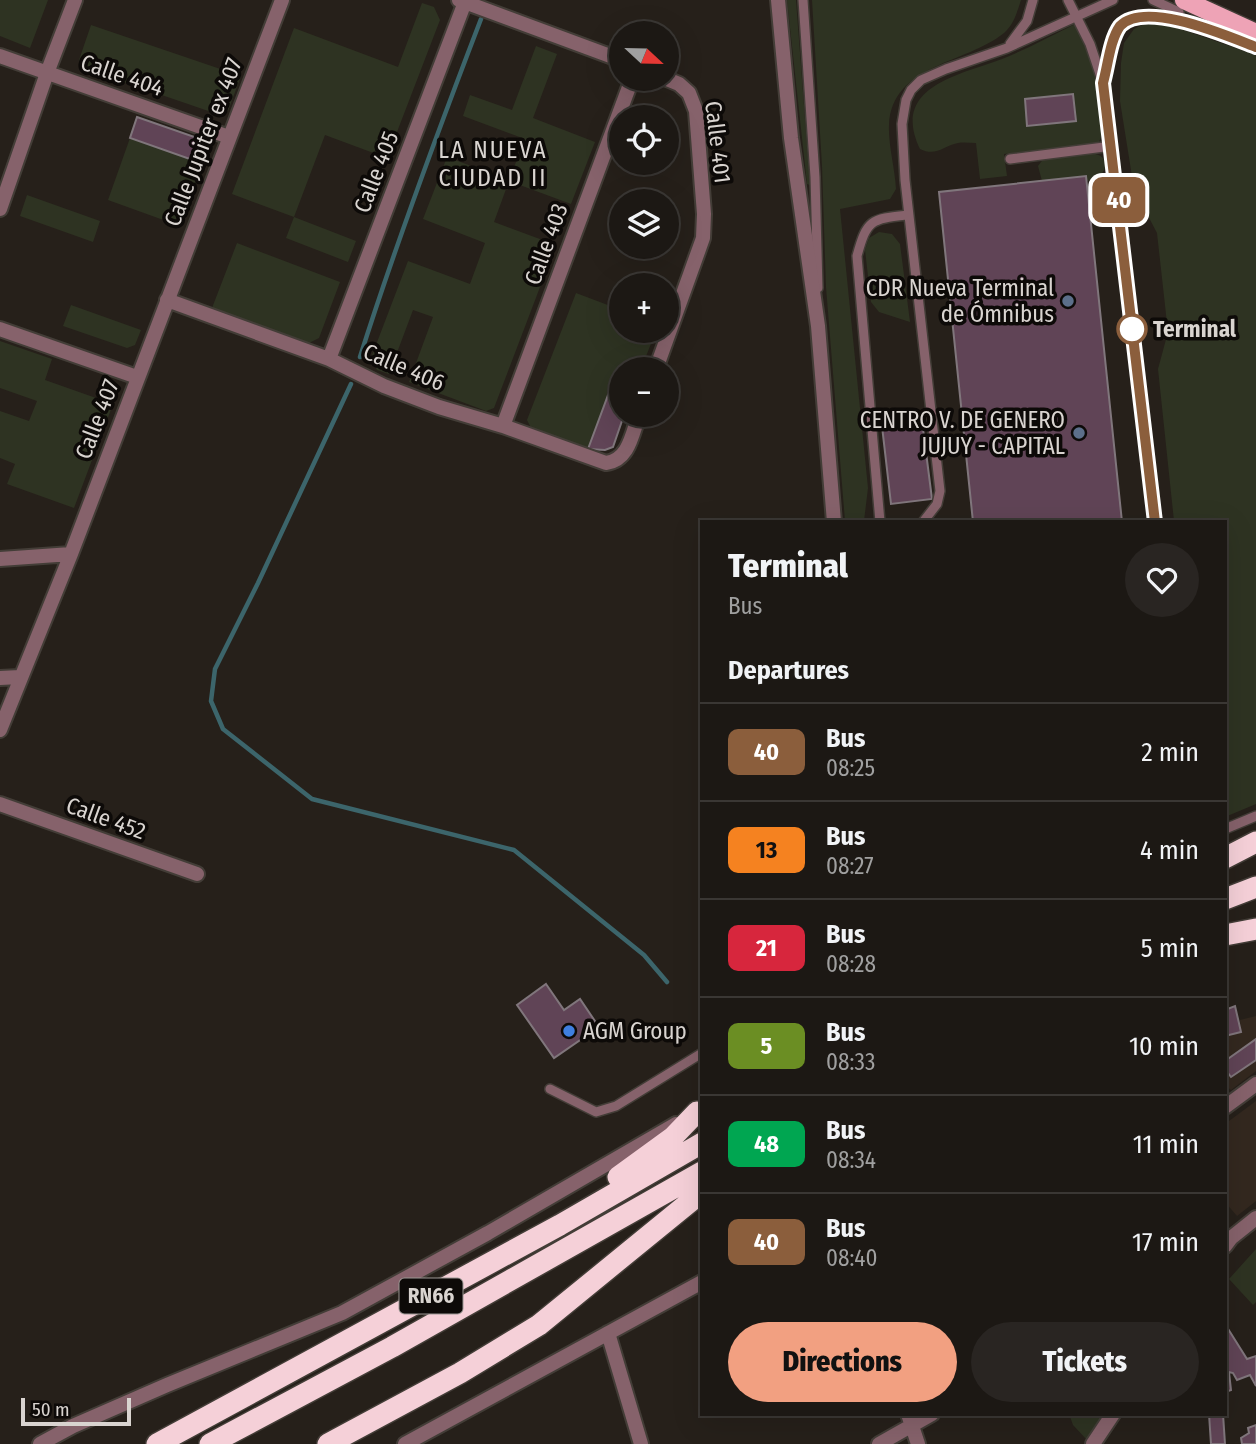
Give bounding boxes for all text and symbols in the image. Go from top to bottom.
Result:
north arrow [609,21,679,91]
map controls [609,21,679,427]
street label: Calle 404 [77,48,167,102]
street label: Calle Jupiter ex 407 [158,54,248,230]
street label: Calle 401 [699,99,737,185]
button: locate [609,105,679,175]
street label: Calle 405 [348,127,404,217]
district label: LA NUEVA CIUDAD II [438,136,548,192]
line badge: 40 [1088,177,1150,223]
text: 40 [1106,186,1132,214]
button: layers [609,189,679,259]
street label: Calle 403 [518,199,574,289]
button: + [609,273,679,343]
place label: CDR Nueva Terminal de Ómnibus [866,274,1054,328]
marker: CDR Nueva Terminal de Ómnibus [1060,293,1076,309]
marker: Terminal [1117,314,1147,344]
place label: Terminal [1153,315,1237,343]
street label: Calle 406 [359,337,449,397]
button: − [609,357,679,427]
street label: Calle 407 [69,375,125,463]
place label: CENTRO V. DE GENERO JUJUY - CAPITAL [860,406,1065,460]
marker: CENTRO V. DE GENERO JUJUY - CAPITAL [1071,425,1087,441]
button: heart [1125,543,1199,617]
text: Terminal [728,546,848,586]
text: Bus [728,592,762,620]
text: Departures [728,655,849,686]
text: Bus [826,723,865,754]
text: 2 min [1141,737,1199,768]
text: 40 [754,738,779,766]
text: 08:25 [826,754,875,782]
street label: Calle 452 [62,791,150,845]
text: Bus [826,821,865,852]
text: 4 min [1140,835,1199,866]
text: 13 [756,836,777,864]
text: 08:27 [826,852,874,880]
text: Bus [826,919,865,950]
text: 5 min [1141,933,1199,964]
text: 21 [756,934,777,962]
text: 08:28 [826,950,876,978]
place label: AGM Group [583,1017,687,1045]
text: Bus [826,1017,865,1048]
marker: AGM Group [561,1023,577,1039]
text: 10 min [1129,1031,1199,1062]
text: 5 [761,1032,772,1060]
text: 08:33 [826,1048,875,1076]
text: Bus [826,1115,865,1146]
text: 11 min [1133,1129,1199,1160]
text: 48 [754,1130,779,1158]
text: 08:34 [826,1146,876,1174]
text: Bus [826,1213,865,1244]
text: 17 min [1132,1227,1199,1258]
text: 40 [754,1228,779,1256]
text: 08:40 [826,1244,877,1272]
road number: RN66 [400,1278,462,1314]
button: Directions [728,1322,957,1402]
button: Tickets [971,1322,1199,1402]
scale bar [21,1395,131,1427]
text: 50 m [32,1398,70,1421]

